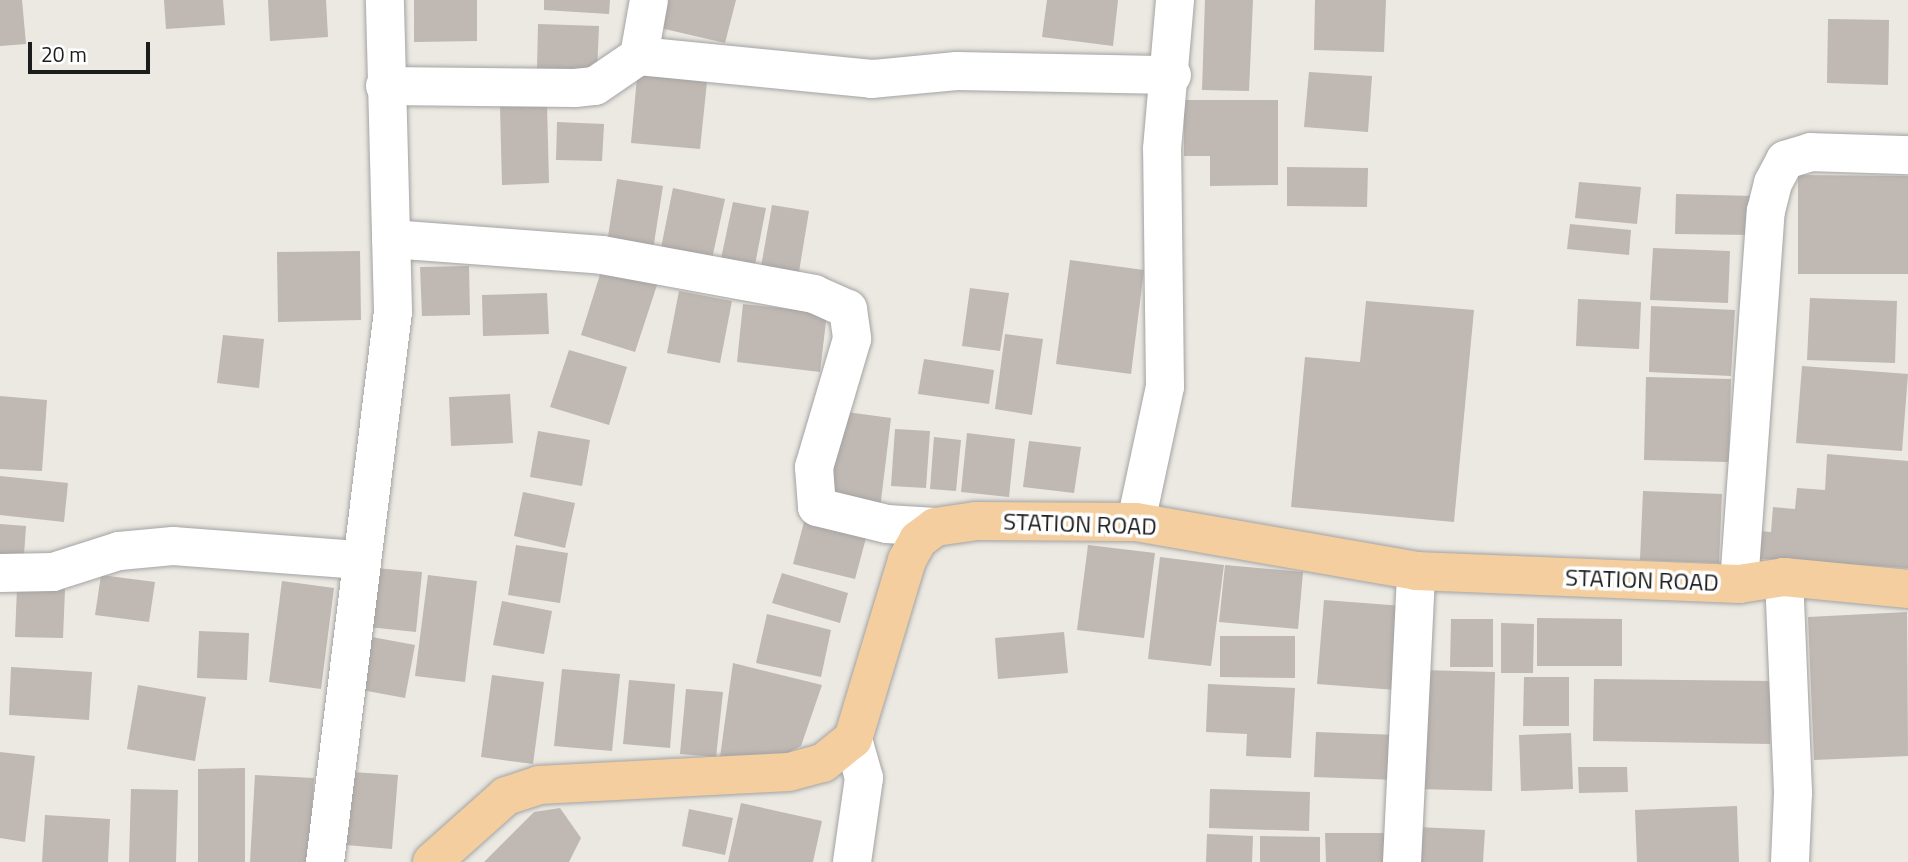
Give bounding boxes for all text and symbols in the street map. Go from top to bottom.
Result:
scale bar [32,28,154,72]
text: 20 m [41,38,87,70]
street label: STATION ROAD [1003,507,1157,541]
street label: STATION ROAD [1565,563,1719,597]

